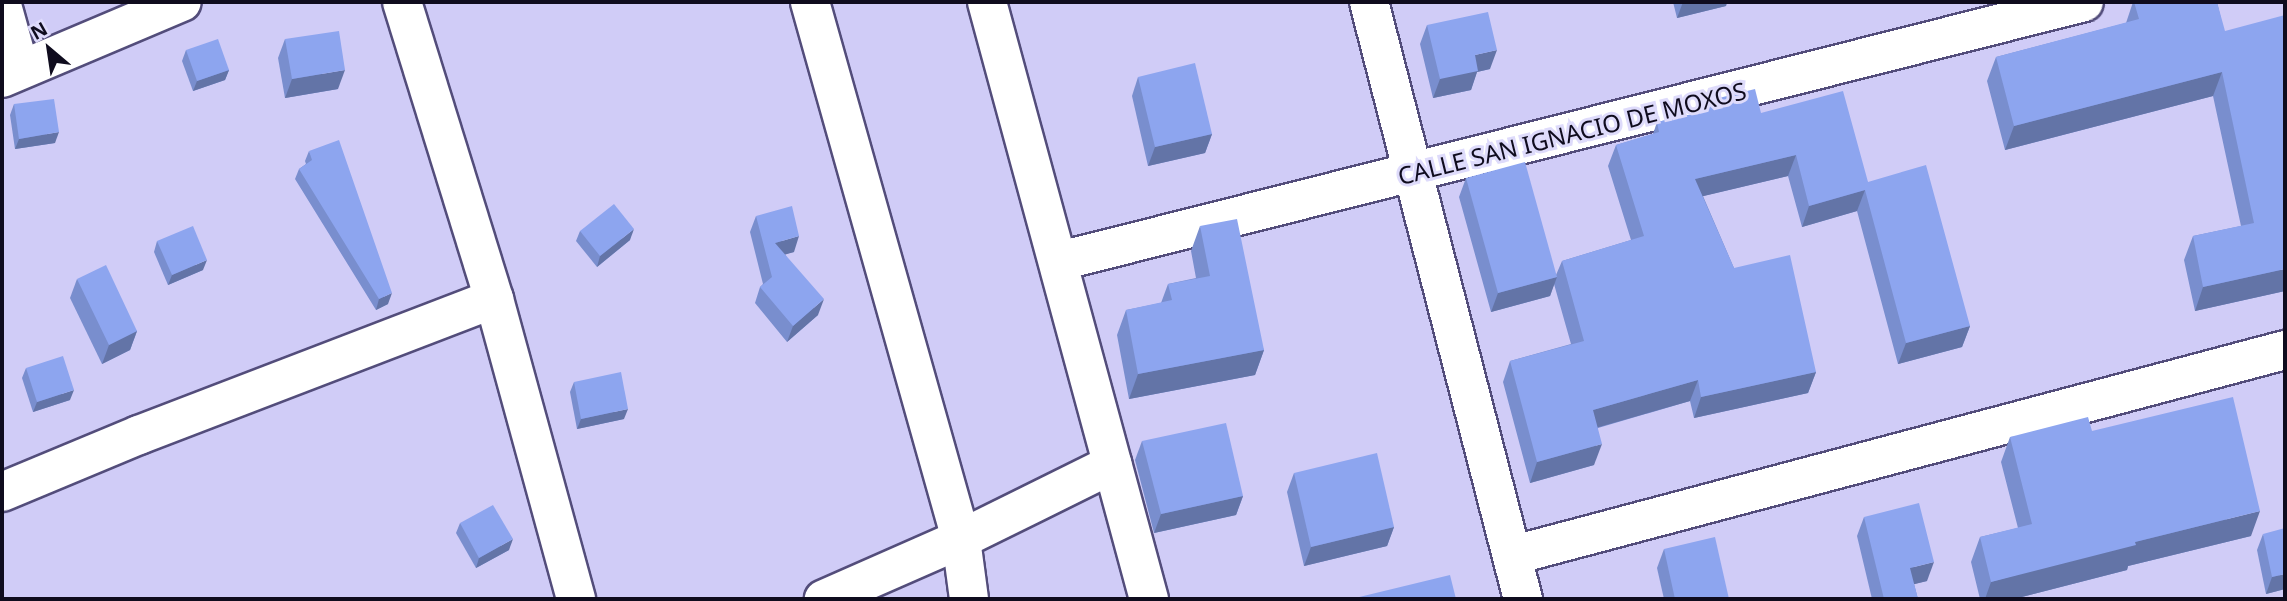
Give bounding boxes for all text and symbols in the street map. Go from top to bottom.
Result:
north arrow [14,14,84,84]
text: N [26,16,52,46]
street label: CALLE SAN IGNACIO DE MOXOS [1395,76,1749,190]

